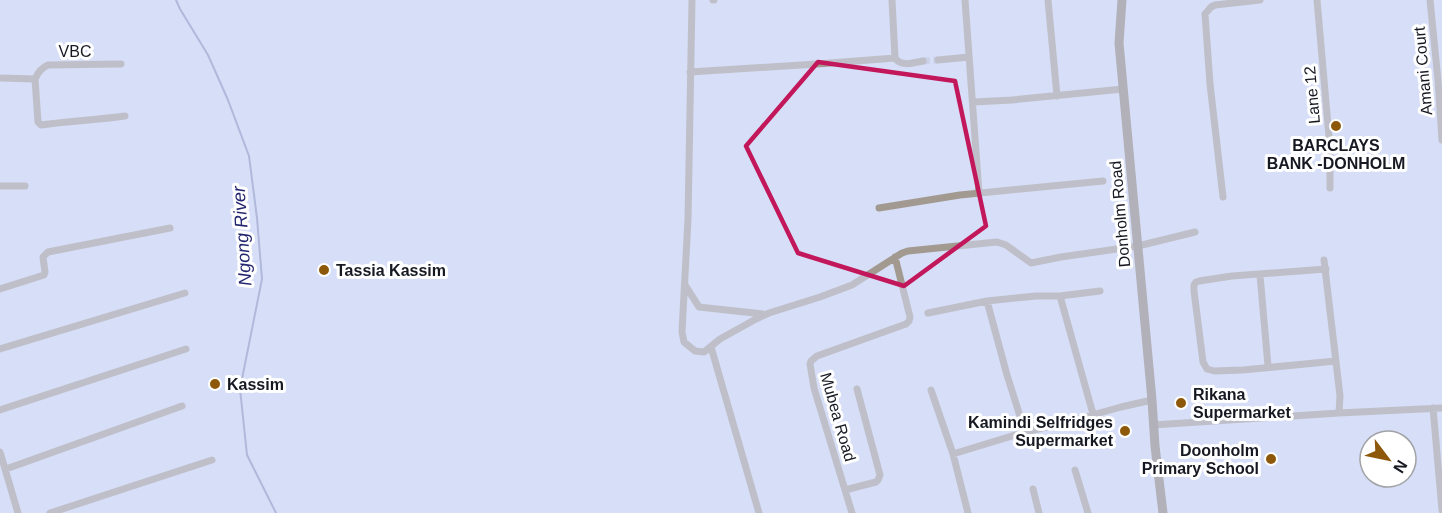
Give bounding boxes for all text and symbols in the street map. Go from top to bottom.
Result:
street label: Amani Court [1411,25,1435,116]
street label: VBC [59,43,91,60]
street label: Lane 12 [1301,65,1323,125]
marker: BARCLAYS BANK -DONHOLM [1329,119,1343,133]
place label: BARCLAYS BANK -DONHOLM [1267,137,1405,172]
street label: Donholm Road [1107,160,1133,268]
water label: Ngong River [228,184,255,287]
place label: Tassia Kassim [336,262,446,279]
marker: Tassia Kassim [317,263,331,277]
street label: Mubea Road [817,371,859,463]
place label: Kassim [227,376,284,393]
marker: Kassim [208,377,222,391]
place label: Rikana Supermarket [1193,386,1291,421]
marker: Rikana Supermarket [1174,396,1188,410]
place label: Kamindi Selfridges Supermarket [968,414,1114,449]
marker: Kamindi Selfridges Supermarket [1118,424,1132,438]
north arrow [1358,429,1418,489]
place label: Doonholm Primary School [1142,442,1259,477]
marker: Doonholm Primary School [1264,452,1278,466]
text: N [1390,457,1411,476]

